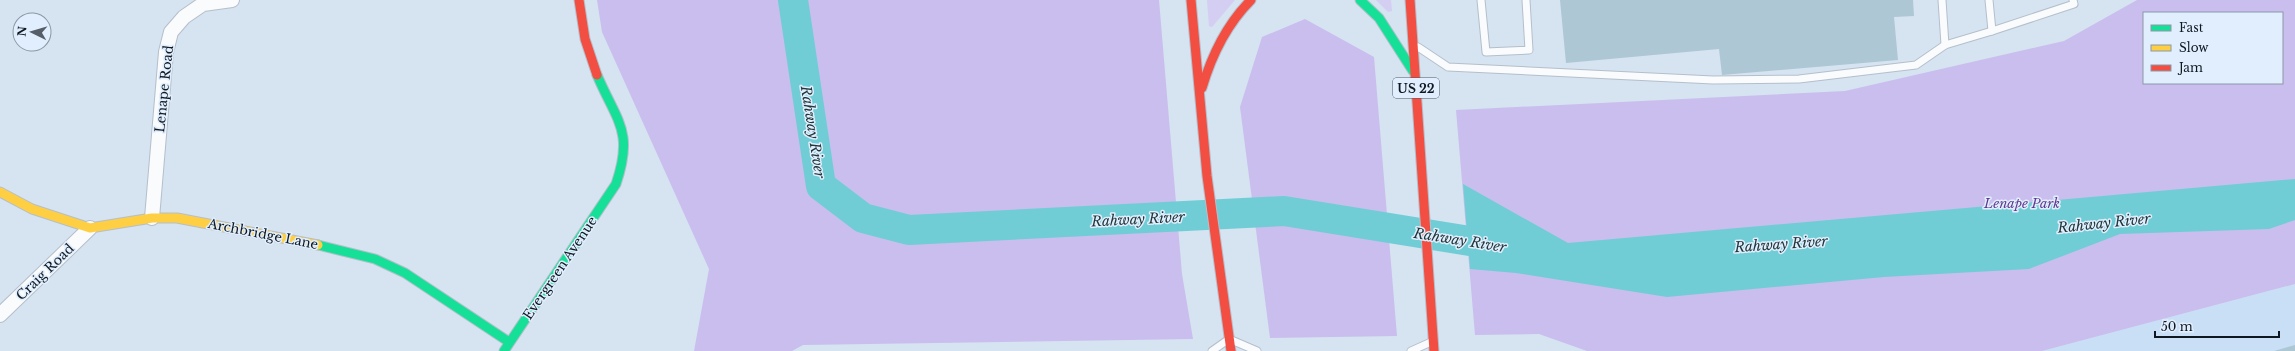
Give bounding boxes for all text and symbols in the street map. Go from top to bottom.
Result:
north arrow [12,12,52,52]
legend [2143,12,2283,84]
text: Fast [2179,20,2204,35]
text: N [15,25,30,37]
text: Slow [2179,40,2209,55]
street label: Lenape Road [151,44,177,133]
text: Jam [2177,60,2203,75]
road number: US 22 [1393,78,1439,98]
water label: Rahway River [797,83,829,180]
park label: Lenape Park [1983,195,2060,212]
water label: Rahway River [1090,208,1186,230]
water label: Rahway River [2056,209,2152,237]
street label: Evergreen Avenue [519,213,601,323]
street label: Archbridge Lane [205,215,320,253]
water label: Rahway River [1411,224,1508,256]
water label: Rahway River [1733,232,1829,256]
street label: Craig Road [12,240,78,304]
scale bar [2155,313,2279,339]
text: 50 m [2161,319,2193,334]

